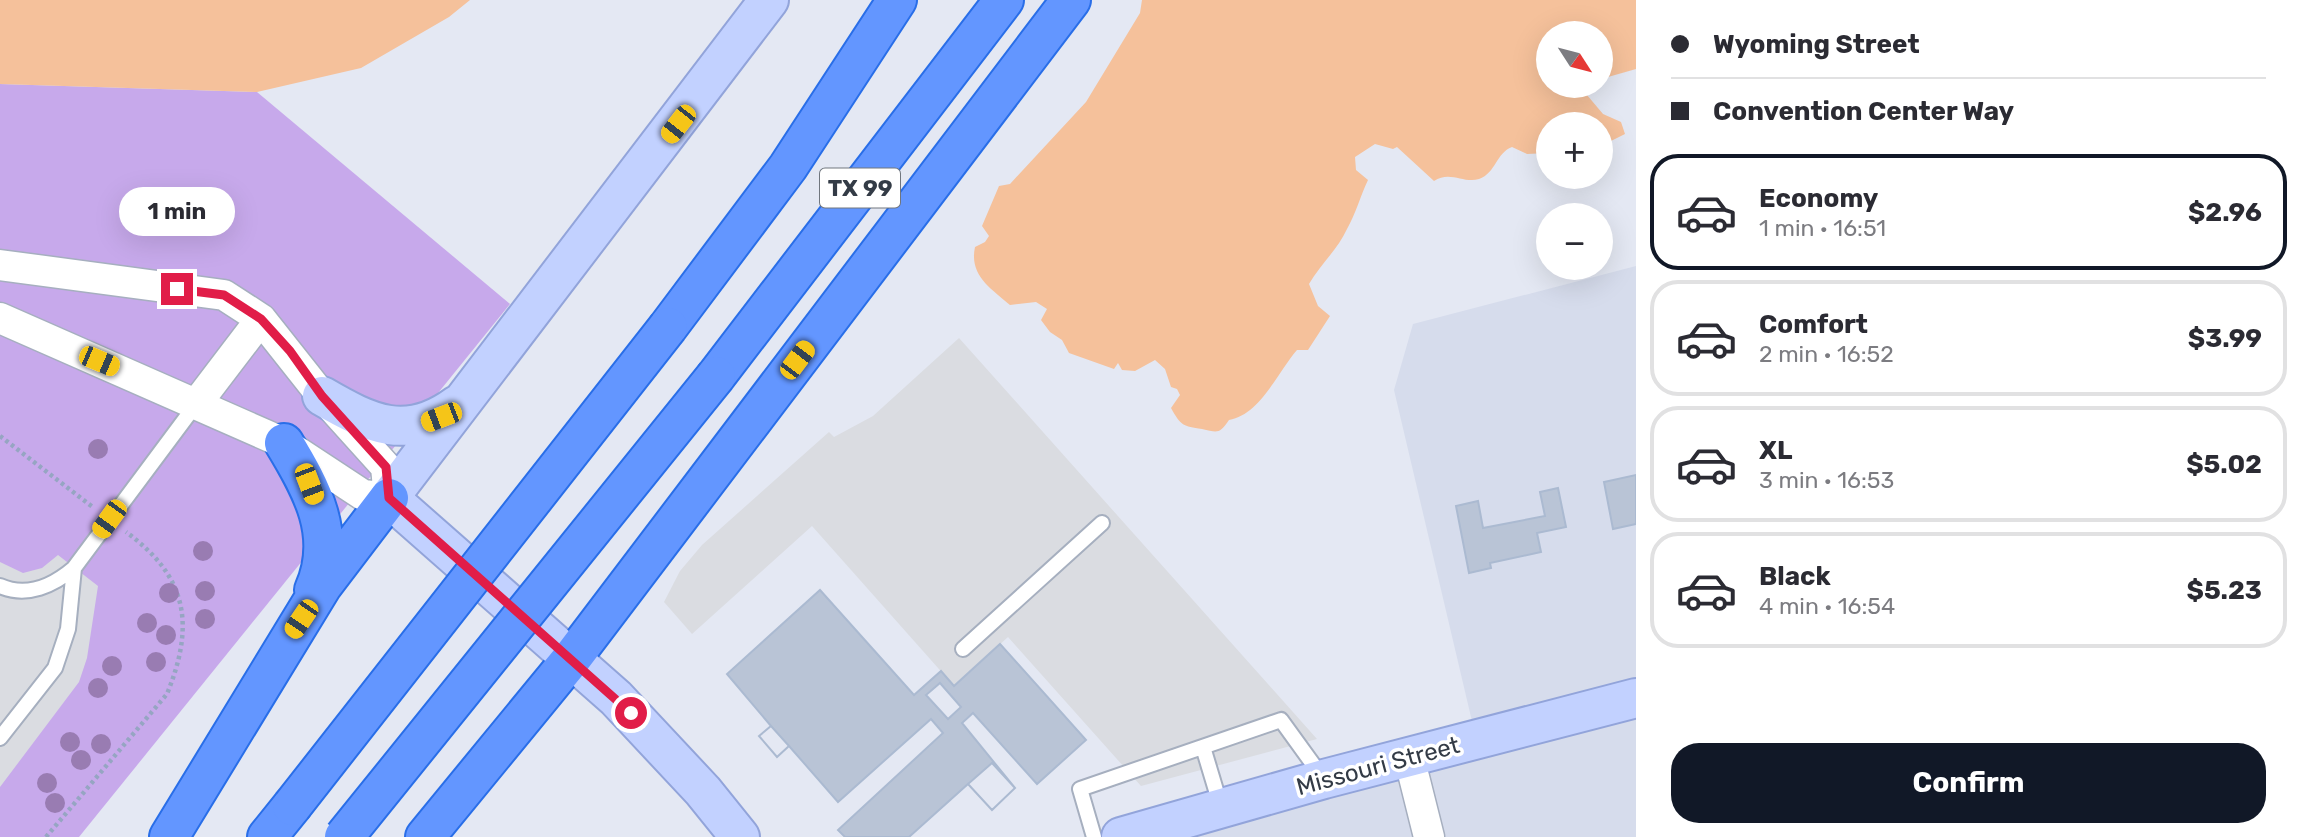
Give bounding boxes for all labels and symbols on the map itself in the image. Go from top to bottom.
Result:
north arrow [1536,21,1614,98]
car [657,101,700,147]
road number: TX 99 [820,168,900,208]
callout: 1 min [119,188,235,236]
route end [161,273,193,305]
car [776,337,819,383]
car [76,343,123,379]
car [418,400,465,434]
car [292,461,327,507]
car [89,496,130,542]
car [281,596,322,642]
route start [615,697,647,729]
street label: Missouri Street [1293,731,1463,801]

